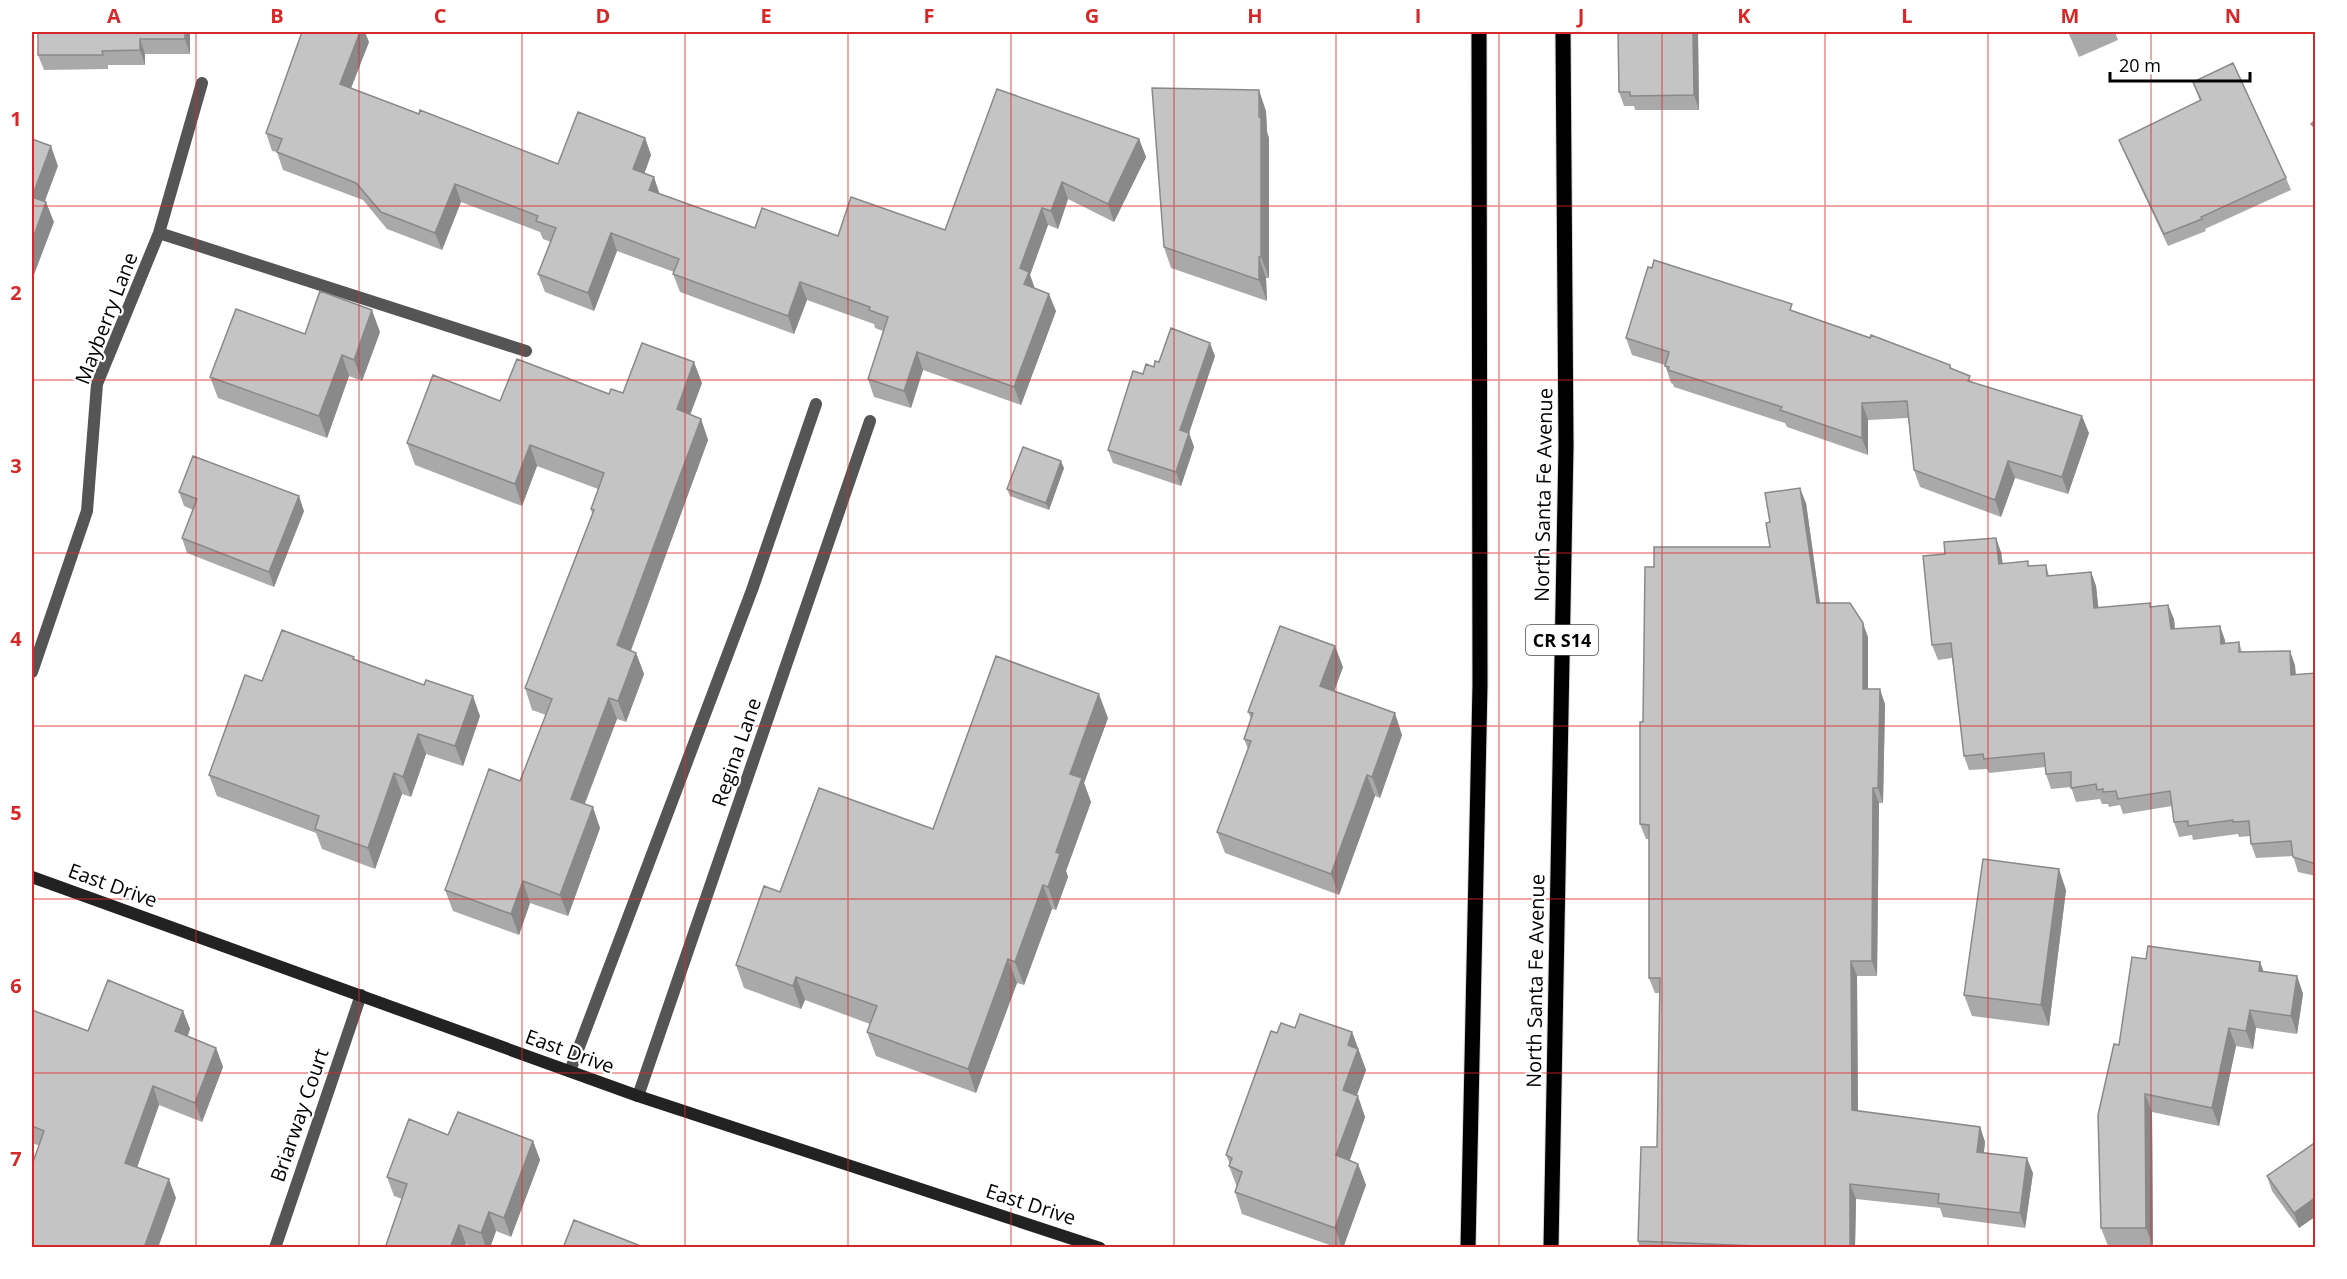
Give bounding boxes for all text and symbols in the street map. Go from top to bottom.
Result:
text: A [107,2,121,29]
text: B [270,2,284,29]
text: C [434,2,447,29]
text: D [596,2,610,29]
text: E [760,2,772,29]
text: F [924,2,934,29]
text: G [1085,2,1099,29]
text: H [1247,2,1263,29]
text: I [1415,2,1421,29]
text: J [1576,2,1584,29]
text: K [1737,2,1751,29]
text: L [1901,2,1913,29]
text: M [2061,2,2079,29]
text: N [2225,2,2241,29]
scale bar [2110,45,2250,83]
text: 20 m [2119,53,2161,77]
text: 1 [10,105,22,132]
street label: Mayberry Lane [68,248,144,388]
text: 2 [10,279,22,306]
street label: North Santa Fe Avenue [1528,388,1558,602]
text: 3 [10,452,22,479]
text: 4 [10,625,22,652]
road number: CR S14 [1526,625,1598,655]
street label: Regina Lane [705,694,767,810]
text: 5 [10,799,22,826]
street label: East Drive [65,856,161,914]
street label: North Santa Fe Avenue [1520,874,1550,1088]
text: 6 [10,972,22,999]
street label: East Drive [522,1022,618,1080]
street label: Briarway Court [264,1045,334,1185]
text: 7 [10,1145,22,1172]
street label: East Drive [983,1177,1079,1231]

